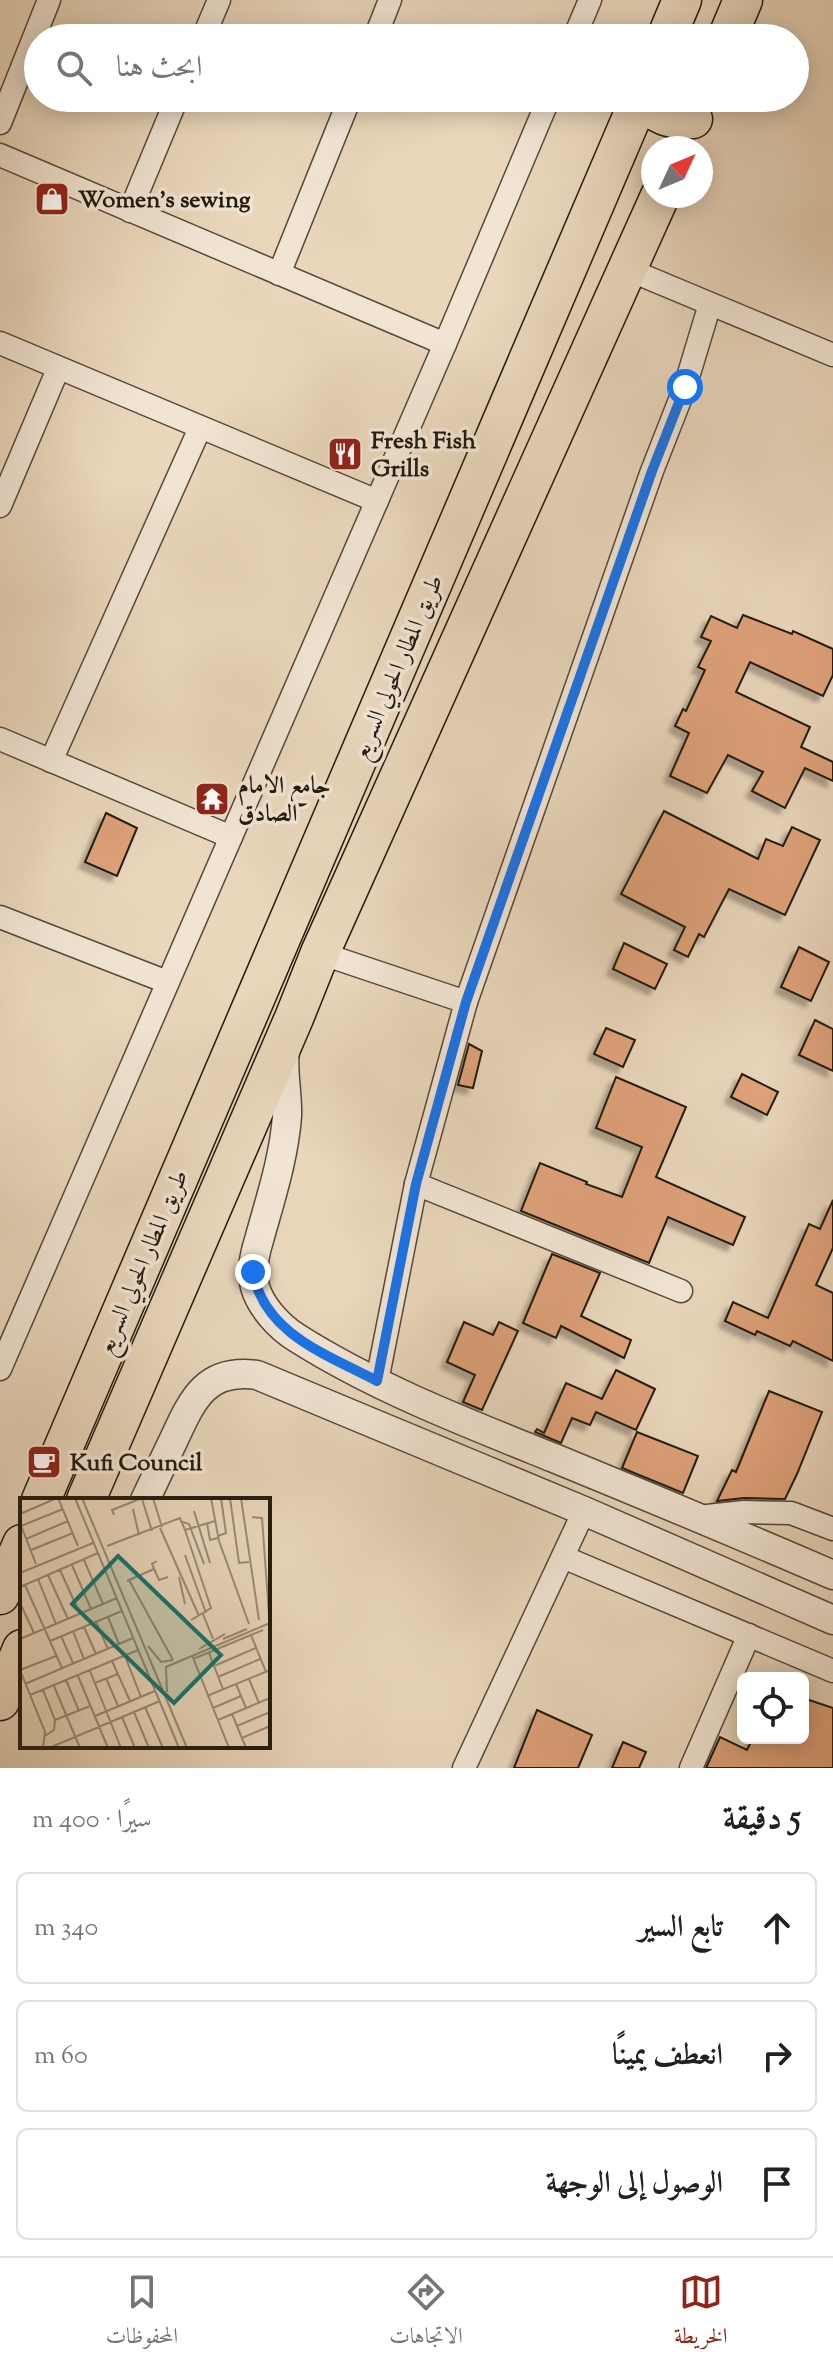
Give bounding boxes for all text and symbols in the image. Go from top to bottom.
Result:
search box [24,24,809,112]
icon: search [52,46,96,90]
text: ابحث هنا [116,47,202,90]
north arrow [641,136,713,208]
shop icon: Women's sewing [33,180,71,218]
place label: Women's sewing [78,184,251,218]
route start [667,369,703,405]
place label: Fresh Fish Grills [371,425,477,487]
restaurant icon: Fresh Fish Grills [326,435,364,473]
street label: طريق المطار الحولي السريع [344,570,456,767]
place label: جامع الامام الصادق [238,770,331,832]
temple icon: جامع الامام الصادق [193,780,231,818]
street label: طريق المطار الحولي السريع [89,1165,201,1362]
route end [235,1254,271,1290]
cafe icon: Kufi Council [25,1443,63,1481]
place label: Kufi Council [70,1447,203,1481]
inset map [20,1498,270,1748]
map controls [737,1672,809,1744]
button: locate [737,1672,809,1744]
text: 5 دقيقة [723,1795,801,1844]
text: سيرًا · 400 m [32,1802,152,1839]
icon: ahead [755,1906,799,1950]
text: تابع السير [638,1907,723,1950]
text: 340 m [34,1910,98,1947]
icon: right [755,2034,799,2078]
text: انعطف يمينًا [612,2035,723,2078]
text: 60 m [34,2038,88,2075]
icon: arrive [755,2162,799,2206]
text: الوصول إلى الوجهة [546,2163,723,2206]
tab: المحفوظات [106,2270,178,2357]
tab: الاتجاهات [389,2270,463,2357]
tab: الخريطة [674,2270,727,2357]

